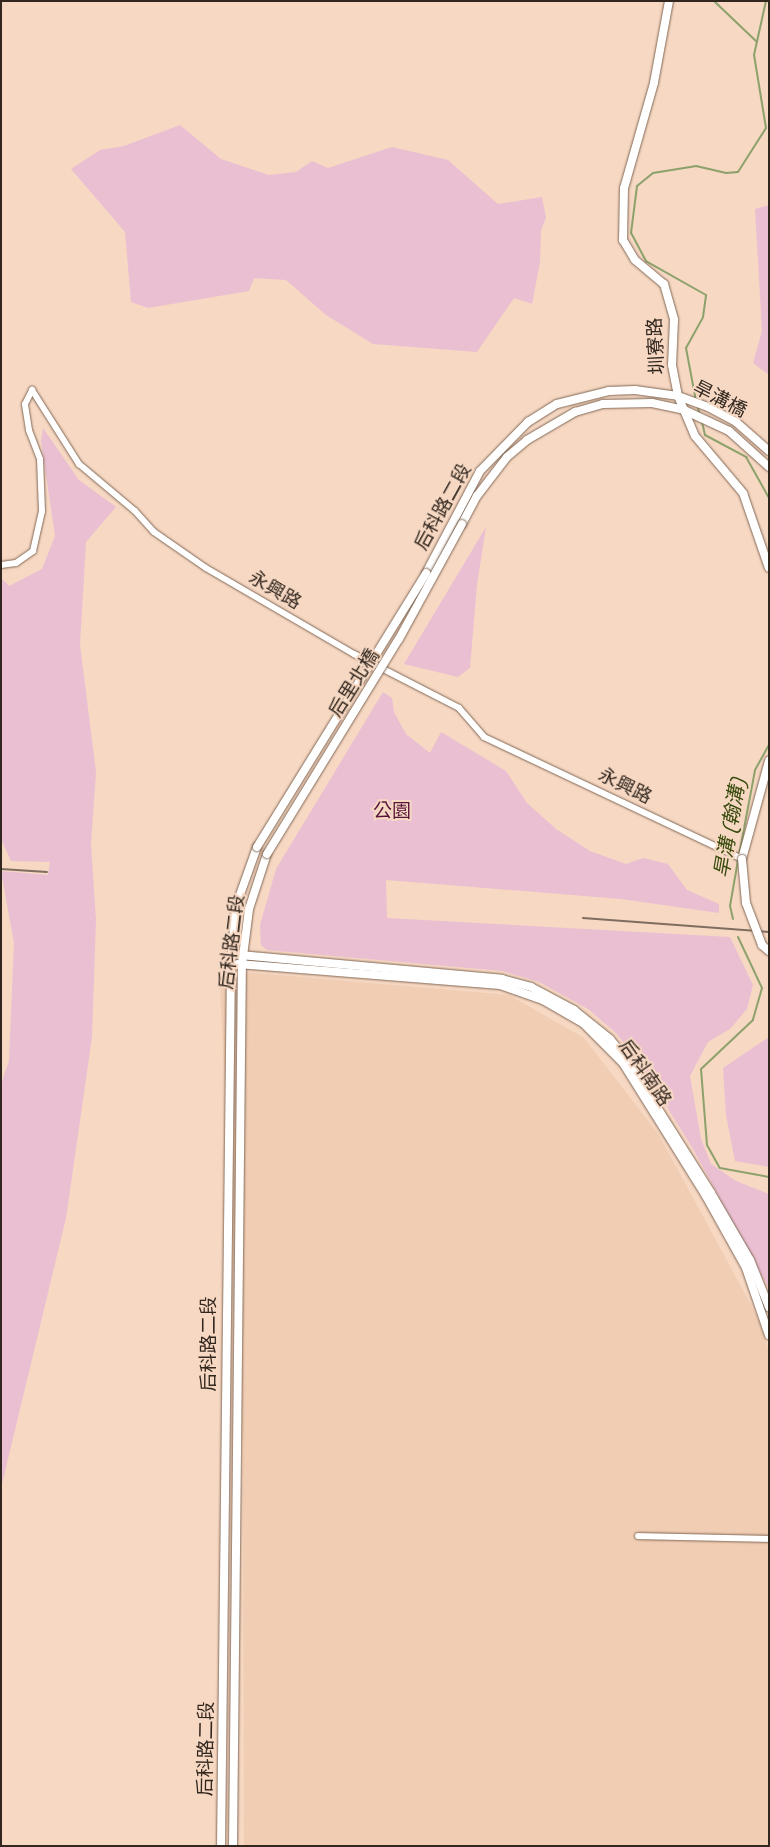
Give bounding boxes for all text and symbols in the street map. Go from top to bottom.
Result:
street label: 圳寮路 [643,317,669,375]
street label: 旱溝橋 [689,376,751,422]
street label: 后科路二段 [410,460,476,554]
street label: 永興路 [245,566,305,614]
street label: 后里北橋 [324,645,384,721]
street label: 永興路 [594,763,656,809]
water label: 旱溝 (翰溝) [709,777,751,879]
park label: 公園 [373,800,411,822]
street label: 后科路二段 [215,893,249,991]
street label: 后科南路 [614,1035,676,1111]
street label: 后科路二段 [198,1297,220,1391]
street label: 后科路二段 [194,1701,218,1797]

